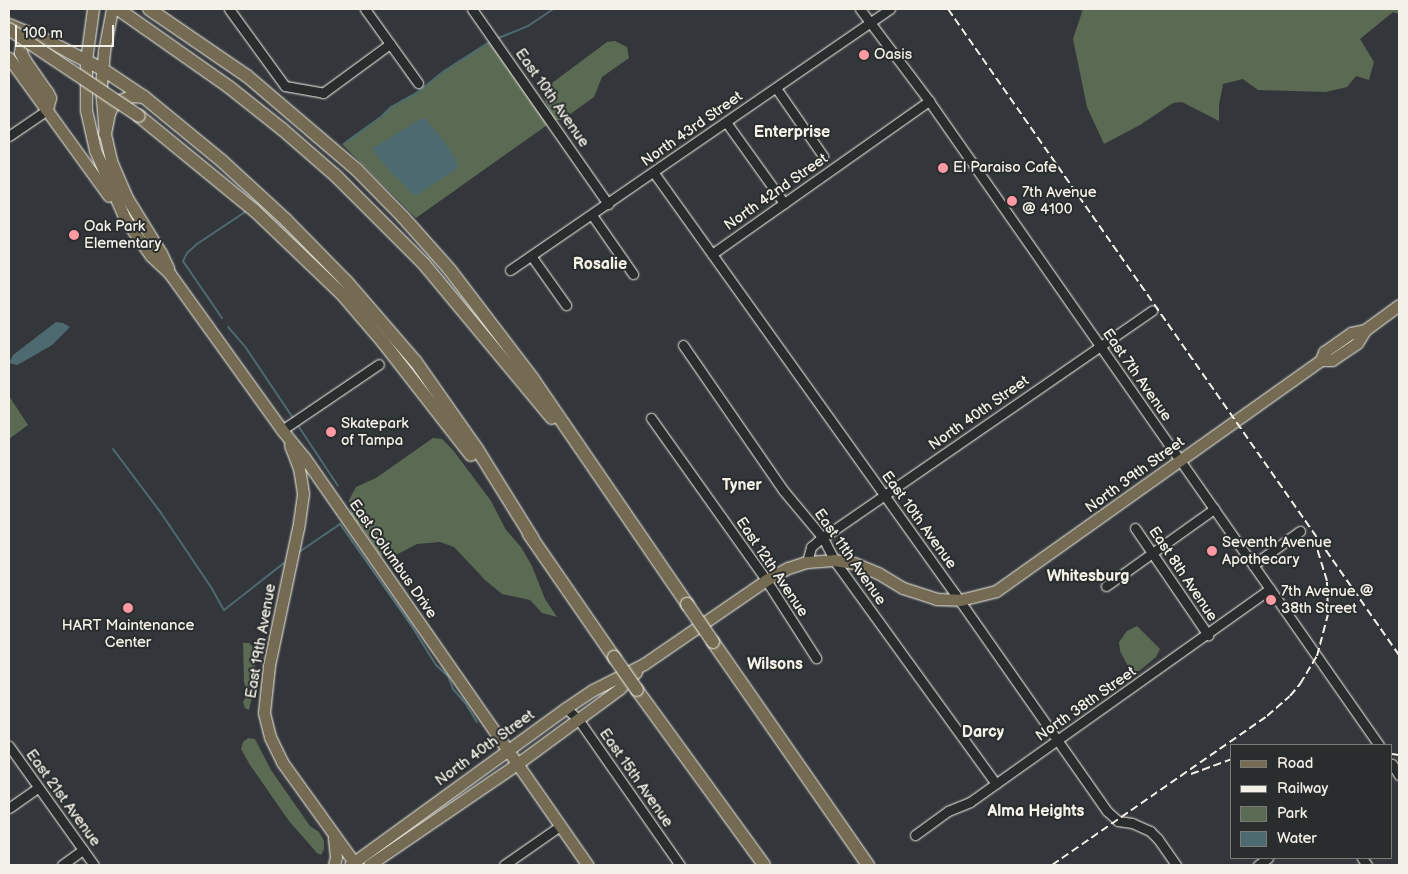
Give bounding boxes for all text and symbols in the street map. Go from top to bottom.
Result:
scale bar [18,15,116,47]
text: 100 m [23,24,63,43]
street label: East 10th Avenue [511,45,593,151]
place label: Oasis [874,46,912,64]
marker: Oasis [858,49,870,61]
street label: North 43rd Street [638,87,746,171]
district label: Enterprise [754,123,830,143]
street label: North 42nd Street [721,149,831,235]
place label: El Paraiso Cafe [953,159,1057,177]
marker: El Paraiso Cafe [937,162,949,174]
place label: 7th Avenue @ 4100 [1022,183,1097,218]
marker: 7th Avenue @ 4100 [1006,195,1018,207]
place label: Oak Park Elementary [84,217,161,252]
marker: Oak Park Elementary [68,229,80,241]
district label: Rosalie [573,255,627,275]
street label: East 7th Avenue [1098,325,1176,425]
street label: North 40th Street [925,372,1033,454]
place label: Skatepark of Tampa [341,414,409,449]
marker: Skatepark of Tampa [325,426,337,438]
street label: North 39th Street [1082,433,1188,517]
street label: East 10th Avenue [878,468,960,572]
district label: Tyner [722,476,762,496]
street label: East Columbus Drive [345,496,441,622]
street label: East 11th Avenue [810,505,890,609]
street label: East 12th Avenue [732,514,812,620]
street label: East 8th Avenue [1145,523,1221,625]
place label: Seventh Avenue Apothecary [1222,533,1332,568]
marker: Seventh Avenue Apothecary [1206,545,1218,557]
district label: Whitesburg [1047,567,1129,587]
street label: East 19th Avenue [242,582,280,700]
place label: 7th Avenue @ 38th Street [1281,582,1374,617]
marker: 7th Avenue @ 38th Street [1265,594,1277,606]
marker: HART Maintenance Center [122,602,134,614]
place label: HART Maintenance Center [62,616,194,651]
district label: Wilsons [747,655,803,675]
street label: North 38th Street [1032,663,1140,745]
street label: North 40th Street [432,706,538,790]
district label: Darcy [962,723,1004,743]
street label: East 15th Avenue [595,725,677,831]
legend [1230,744,1393,859]
street label: East 21st Avenue [22,746,104,850]
text: Road [1277,754,1313,773]
text: Railway [1277,779,1328,798]
district label: Alma Heights [988,802,1084,822]
text: Park [1277,804,1307,823]
text: Water [1277,829,1317,848]

